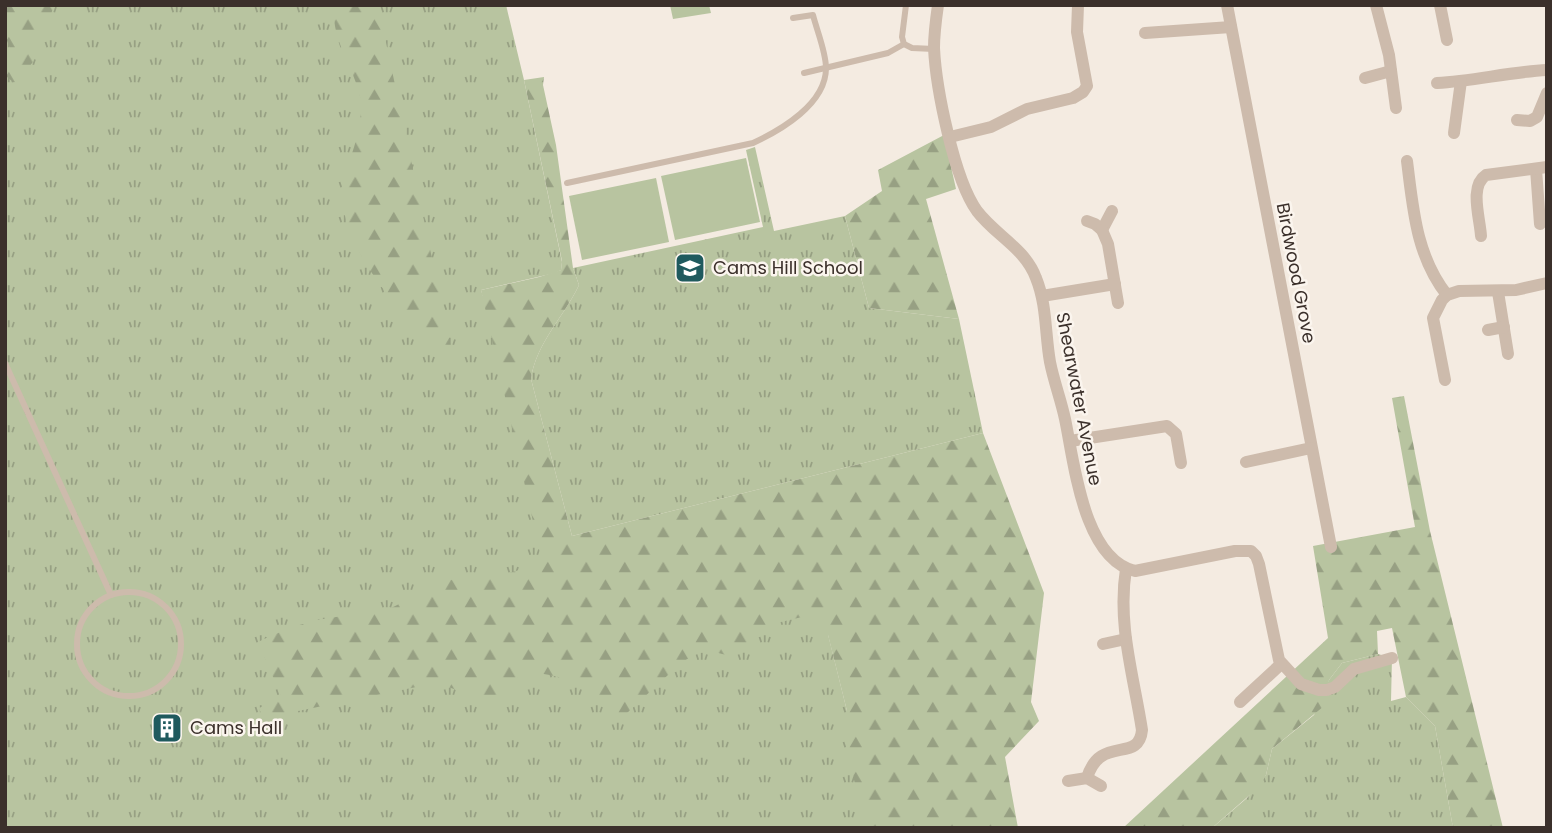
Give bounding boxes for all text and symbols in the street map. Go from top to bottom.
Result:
street label: Birdwood Grove [1271,201,1322,345]
school or university icon: Cams Hill School [673,251,707,285]
place label: Cams Hill School [713,255,863,280]
street label: Shearwater Avenue [1050,310,1109,488]
building icon: Cams Hall [150,711,184,745]
place label: Cams Hall [190,715,282,740]

